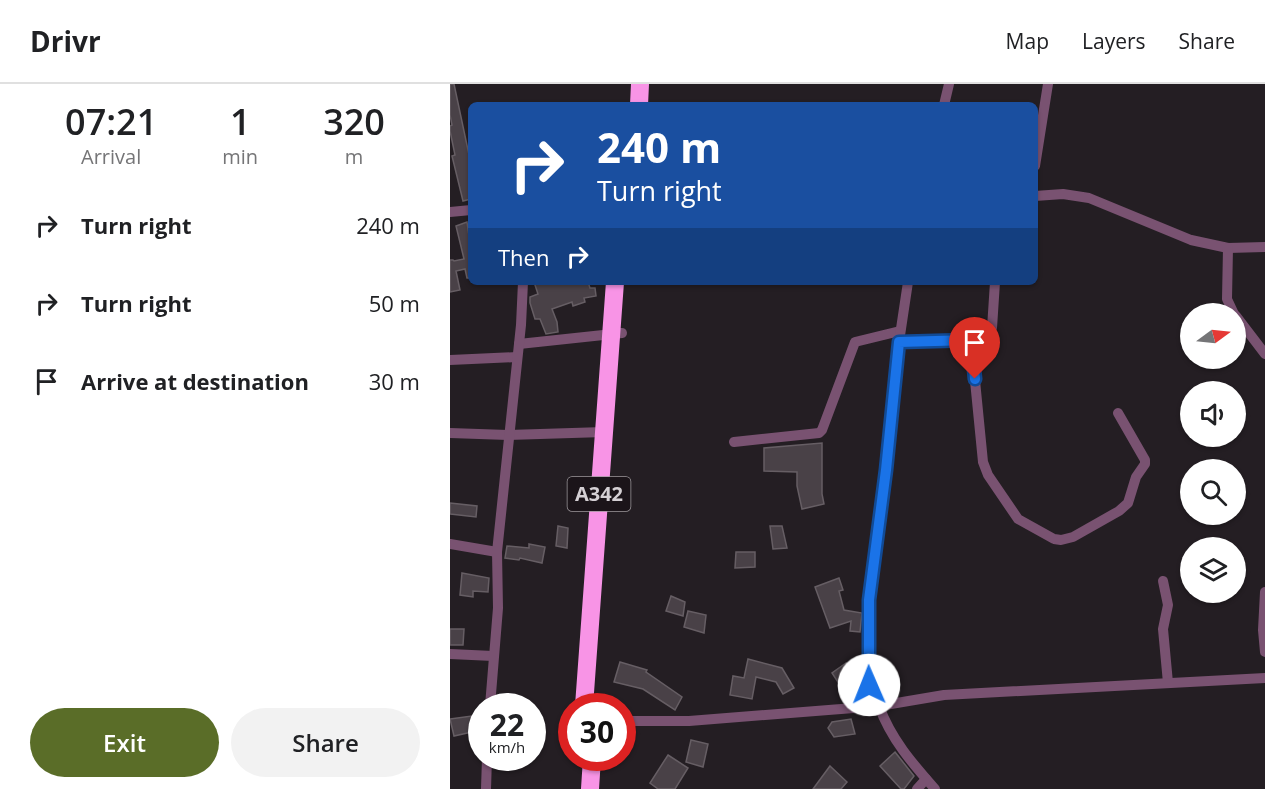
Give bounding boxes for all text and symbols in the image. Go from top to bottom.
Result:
text: Drivr [30,22,101,60]
text: Map [1006,27,1049,55]
text: Layers [1082,27,1146,55]
text: Share [1179,27,1235,55]
text: 07:21 [65,97,157,146]
text: 1 [230,97,251,146]
text: 320 [323,97,385,146]
text: 240 m [597,118,721,175]
icon: right [498,126,576,204]
text: Arrival [81,143,141,170]
text: min [222,143,258,170]
text: m [345,143,363,170]
text: Turn right [597,172,722,209]
icon: right [30,209,63,242]
text: Turn right [81,210,192,240]
text: 240 m [356,210,420,240]
icon: right [561,240,594,273]
text: Then [498,242,549,272]
icon: right [30,287,63,320]
text: Turn right [81,288,192,318]
text: 50 m [369,288,420,318]
north arrow [1180,303,1246,369]
map controls [1180,303,1246,603]
pin [949,317,1000,379]
icon: arrive [958,326,991,359]
icon: arrive [30,365,63,398]
text: Arrive at destination [81,366,309,396]
text: 30 m [369,366,420,396]
button: sound [1180,381,1246,447]
button: search [1180,459,1246,525]
road number: A342 [568,477,630,511]
button: layers [1180,537,1246,603]
position arrow [837,653,901,717]
speed limit sign: 30 [558,693,636,771]
text: 22 [490,704,524,745]
button: Exit [30,708,219,777]
button: Share [231,708,420,777]
text: km/h [489,737,525,757]

